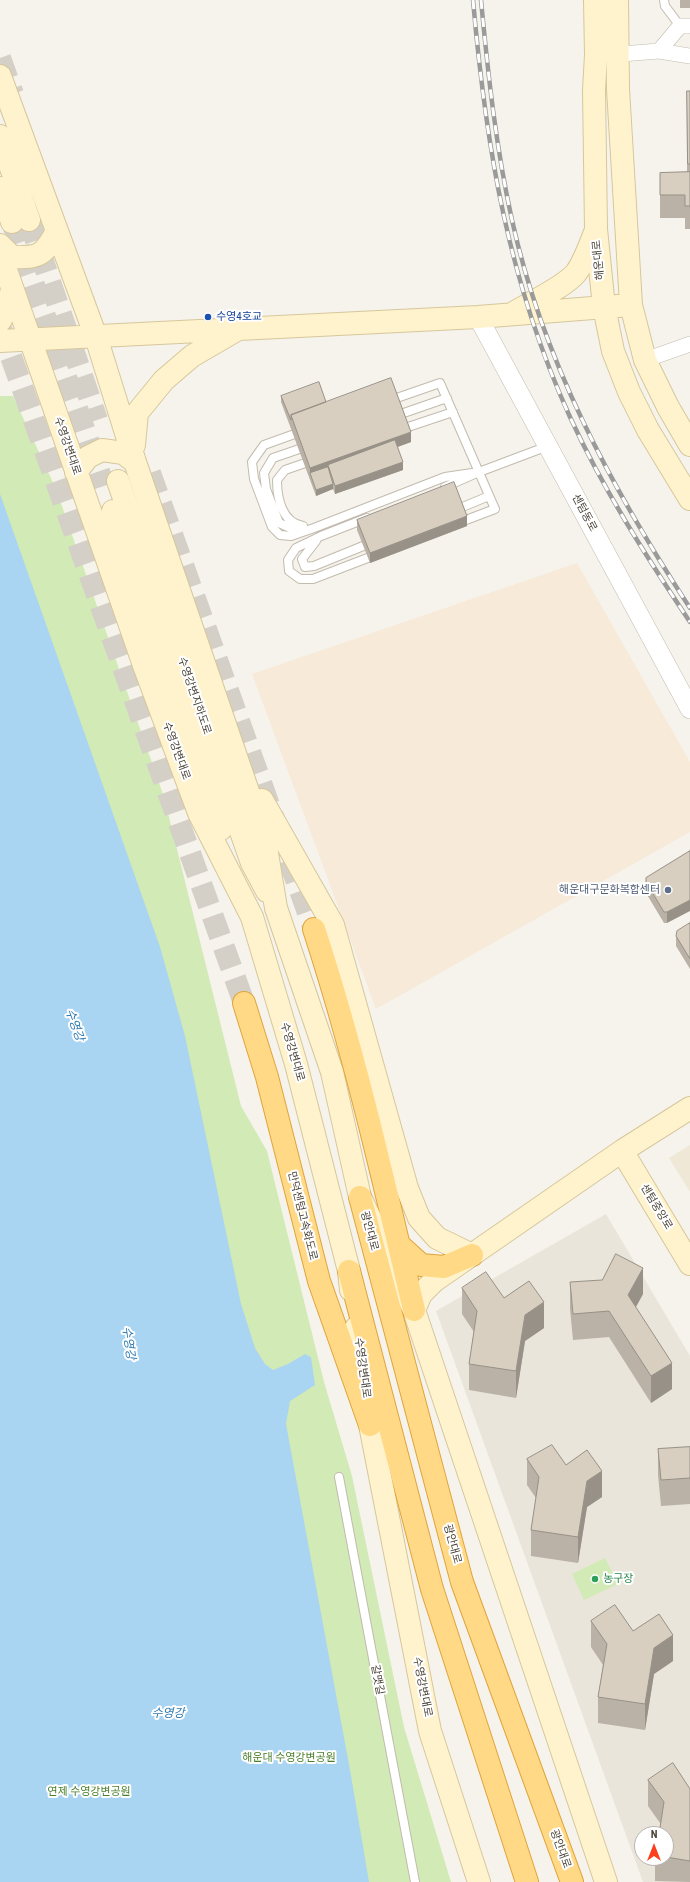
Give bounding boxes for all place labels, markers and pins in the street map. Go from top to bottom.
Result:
place label: 수영4호교 [216,310,262,324]
marker: 수영4호교 [203,312,213,322]
place label: 해운대구문화복합센터 [559,883,660,897]
marker: 해운대구문화복합센터 [663,885,673,895]
place label: 농구장 [603,1572,633,1586]
marker: 농구장 [590,1574,600,1584]

